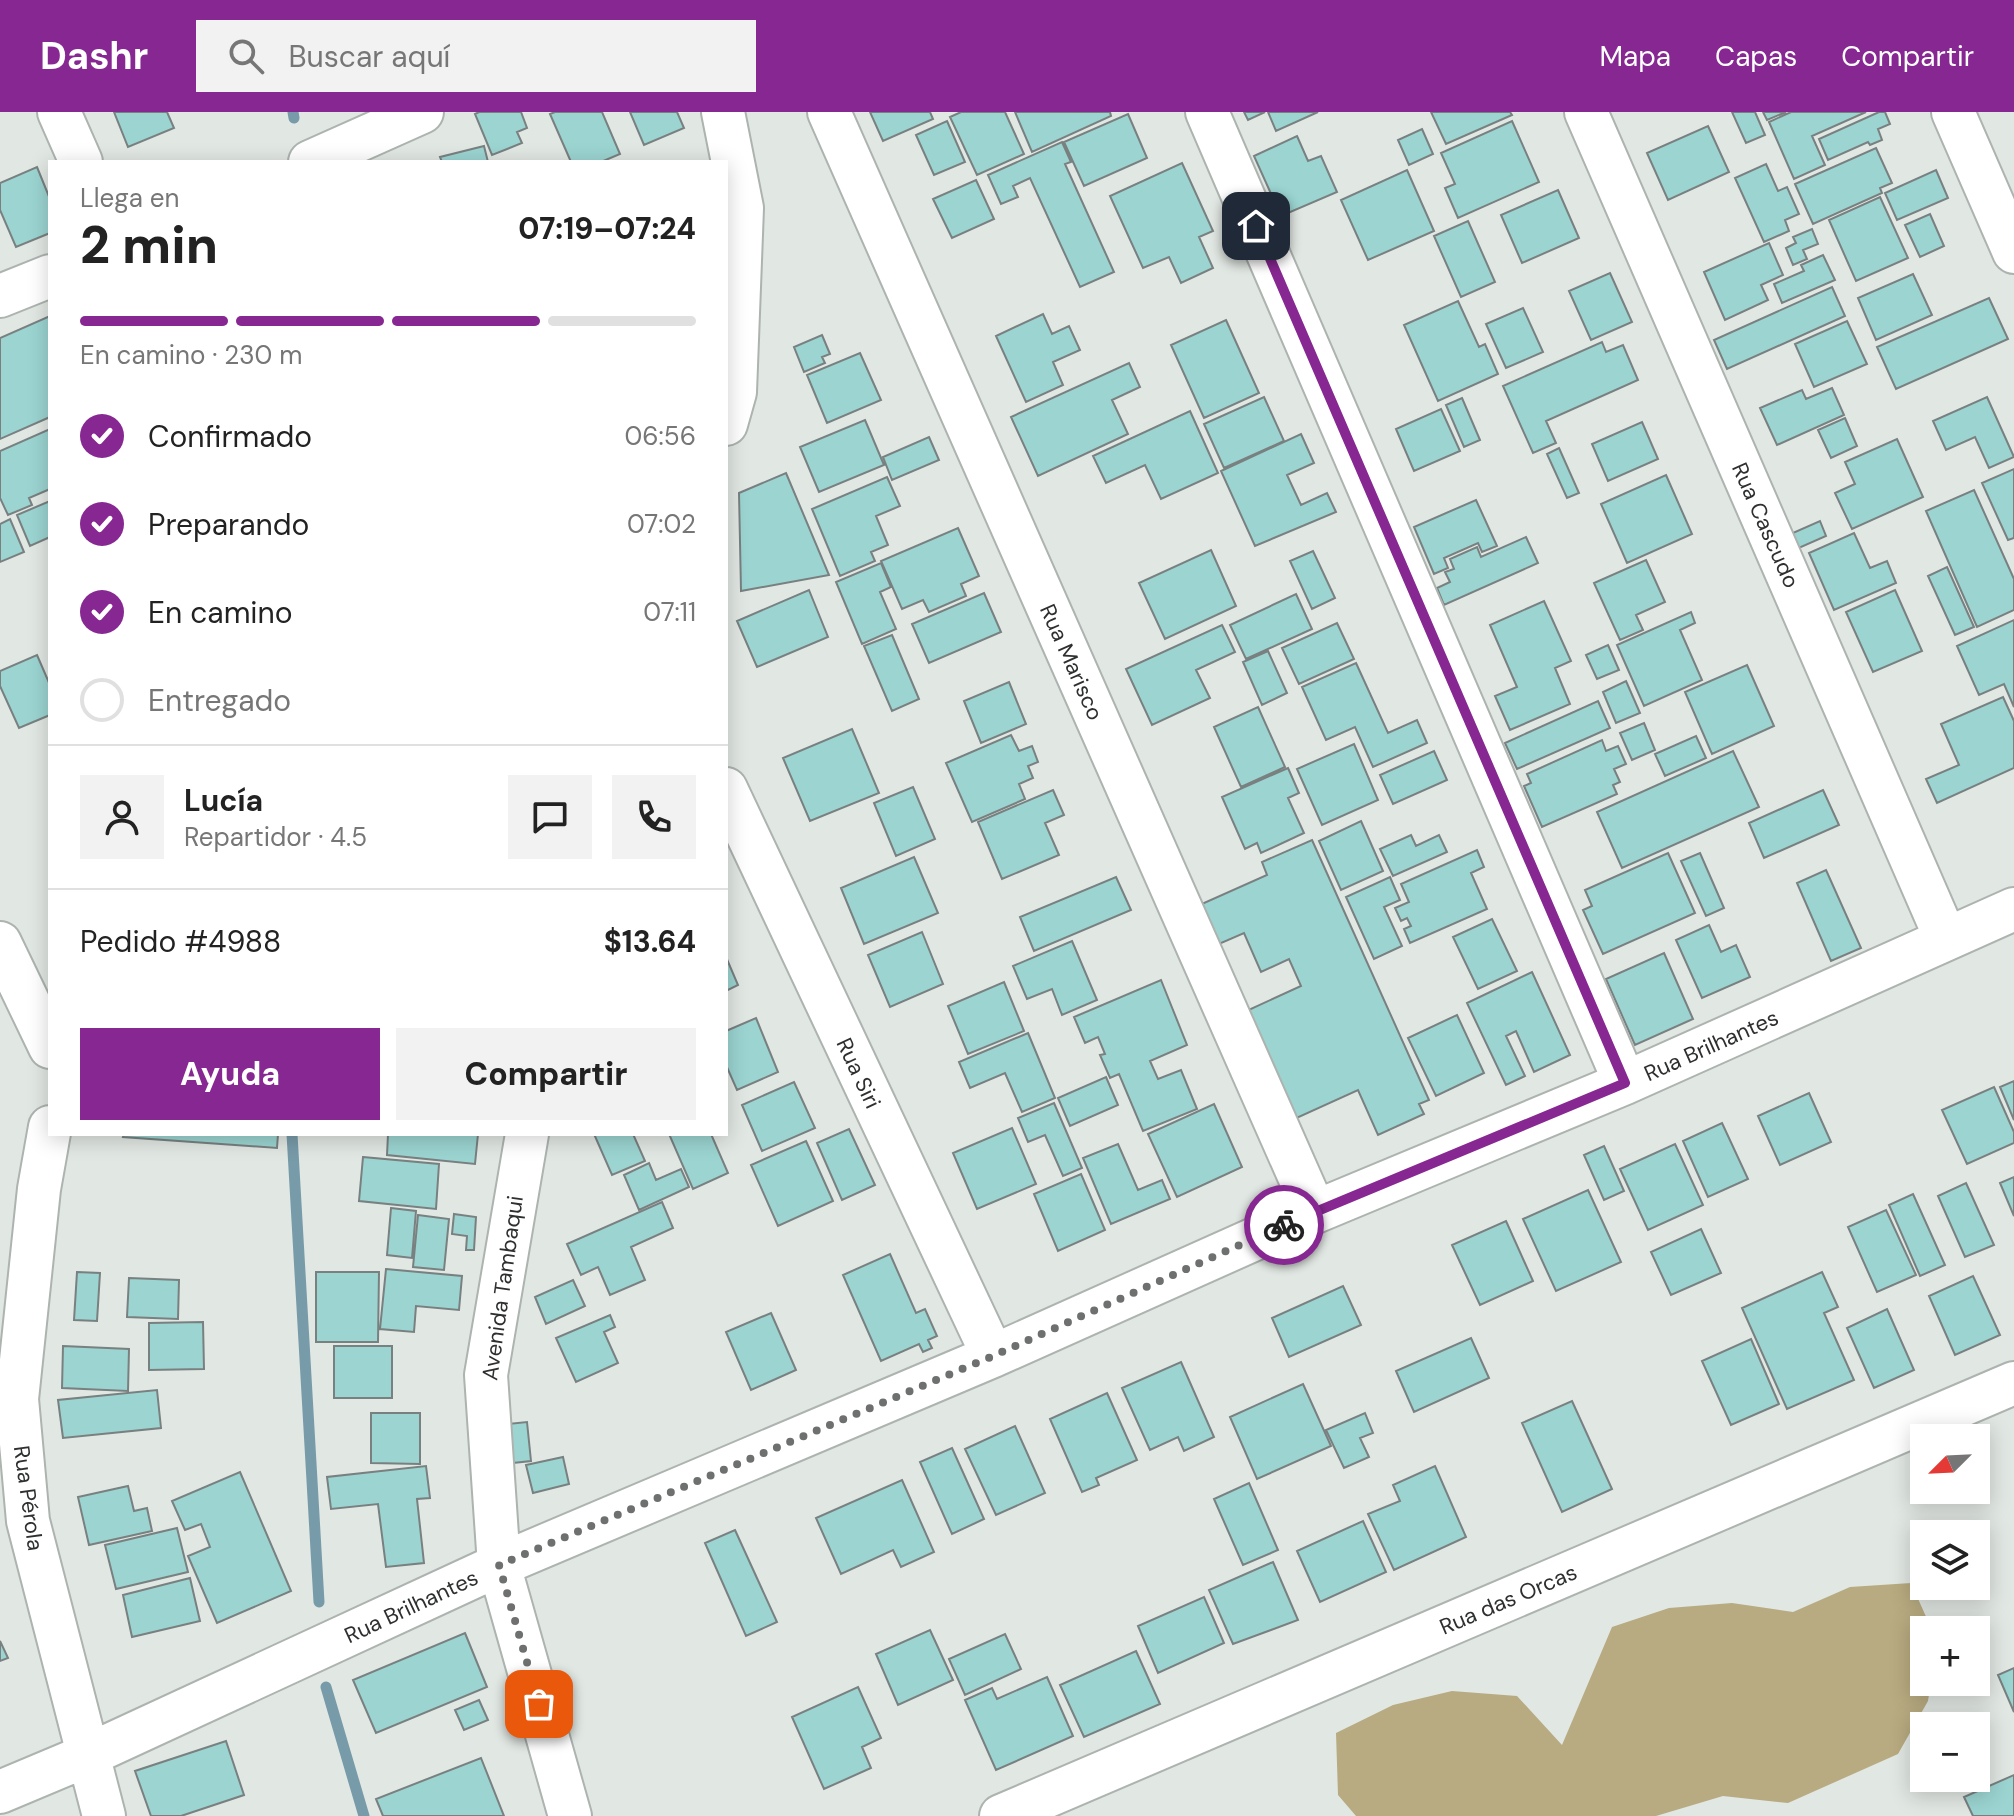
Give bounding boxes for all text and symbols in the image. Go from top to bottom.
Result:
search box [196,20,756,92]
text: Dashr [40,31,148,81]
icon: search [224,34,268,78]
text: Buscar aquí [288,37,450,76]
text: Mapa [1600,38,1671,75]
text: Capas [1715,38,1797,75]
text: Compartir [1841,38,1974,75]
text: Llega en [80,181,179,215]
pin [1222,192,1290,260]
icon: home [1234,204,1278,248]
text: 07:19–07:24 [518,209,696,248]
text: 2 min [80,211,218,279]
text: En camino · 230 m [80,338,302,372]
icon: check [80,414,124,458]
text: Confirmado [148,417,312,456]
text: 06:56 [624,419,696,453]
street label: Rua Cascudo [1725,458,1806,592]
icon: check [80,502,124,546]
text: Preparando [148,505,309,544]
text: 07:02 [627,507,696,541]
icon: check [80,590,124,634]
text: En camino [148,593,293,632]
text: 07:11 [643,595,696,629]
street label: Rua Marisco [1033,600,1110,725]
text: Entregado [148,681,291,720]
button: person [80,775,164,859]
button: chat [508,775,592,859]
button: phone [612,775,696,859]
text: Lucía [184,781,263,820]
text: Repartidor · 4.5 [184,820,367,854]
text: Pedido #4988 [80,922,281,961]
text: $13.64 [604,922,696,961]
street label: Rua Brilhantes [1639,1003,1783,1088]
button: Ayuda [80,1028,380,1120]
button: Compartir [396,1028,696,1120]
street label: Rua Siri [830,1033,888,1113]
courier [1244,1185,1324,1265]
street label: Avenida Tambaqui [475,1194,530,1382]
icon: bike [1262,1203,1306,1247]
north arrow [1910,1424,1990,1504]
map controls [1910,1424,1990,1792]
street label: Rua Pérola [7,1444,50,1552]
button: layers [1910,1520,1990,1600]
street label: Rua das Orcas [1435,1557,1581,1641]
street label: Rua Brilhantes [340,1563,483,1650]
button: + [1910,1616,1990,1696]
pin [505,1670,573,1738]
icon: bag [517,1682,561,1726]
button: − [1910,1712,1990,1792]

